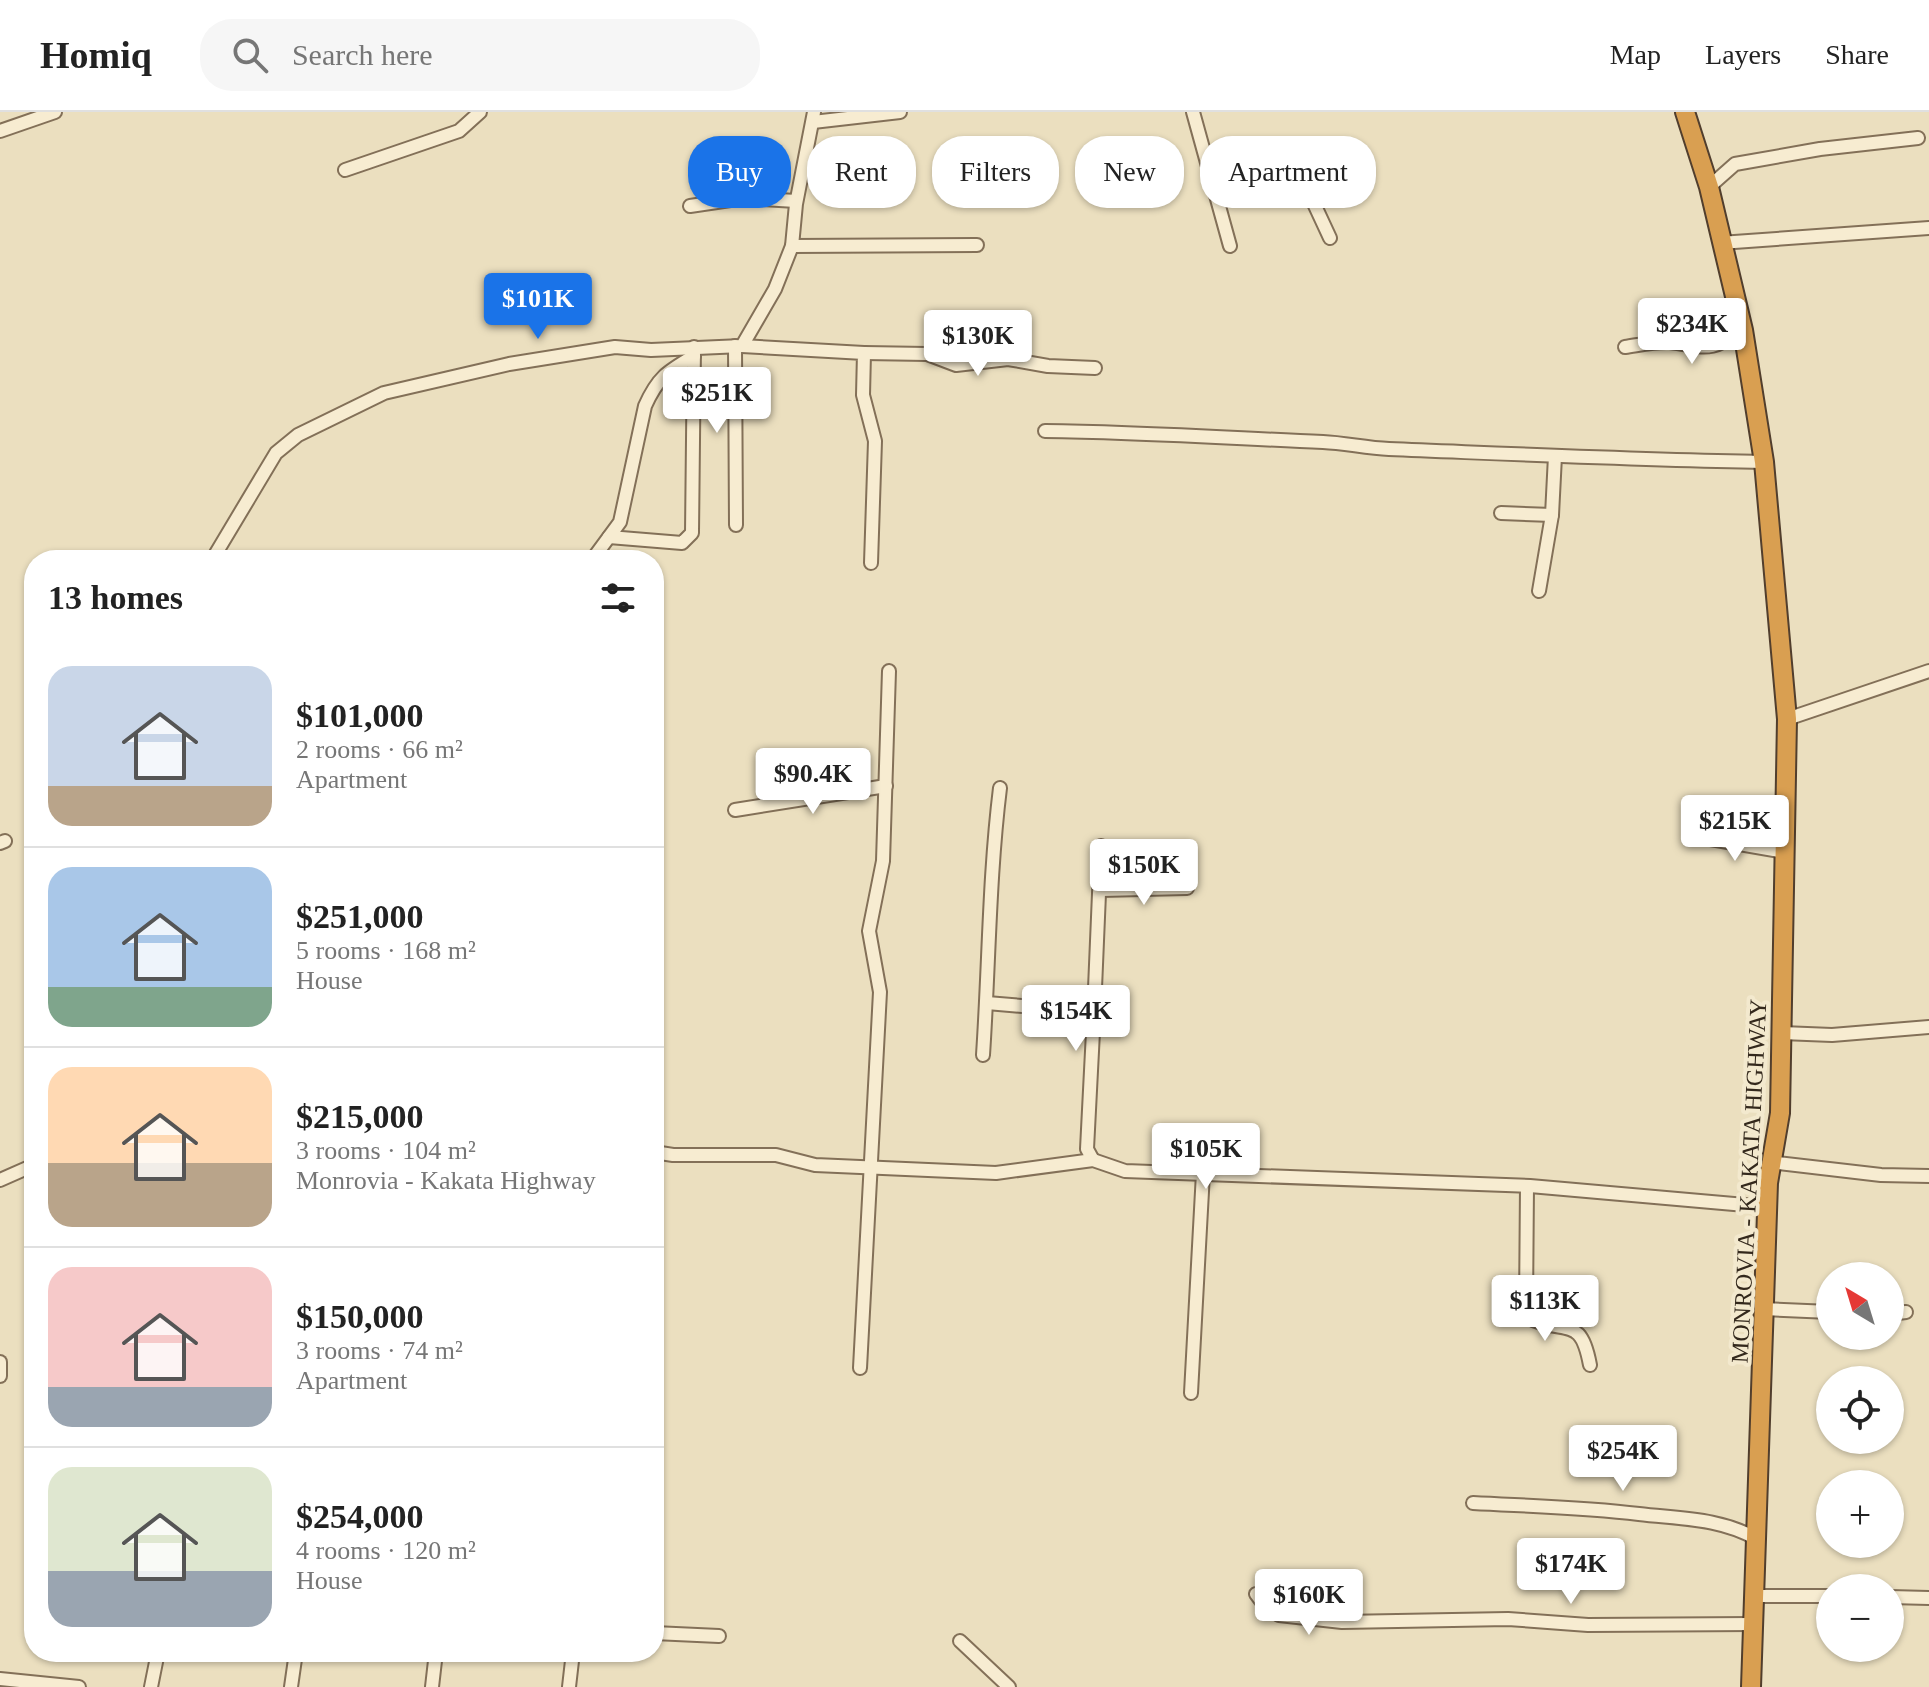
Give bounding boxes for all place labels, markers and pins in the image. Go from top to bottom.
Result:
pin: $101K [482,273,594,341]
pin: $234K [1636,298,1748,366]
pin: $130K [922,310,1034,378]
pin: $251K [661,367,773,435]
pin: $90.4K [748,748,878,816]
pin: $215K [1679,795,1791,863]
pin: $150K [1088,839,1200,907]
pin: $154K [1020,985,1132,1053]
pin: $105K [1150,1123,1262,1191]
pin: $113K [1489,1275,1601,1343]
pin: $254K [1567,1425,1679,1493]
pin: $174K [1515,1538,1627,1606]
pin: $160K [1253,1569,1365,1637]

